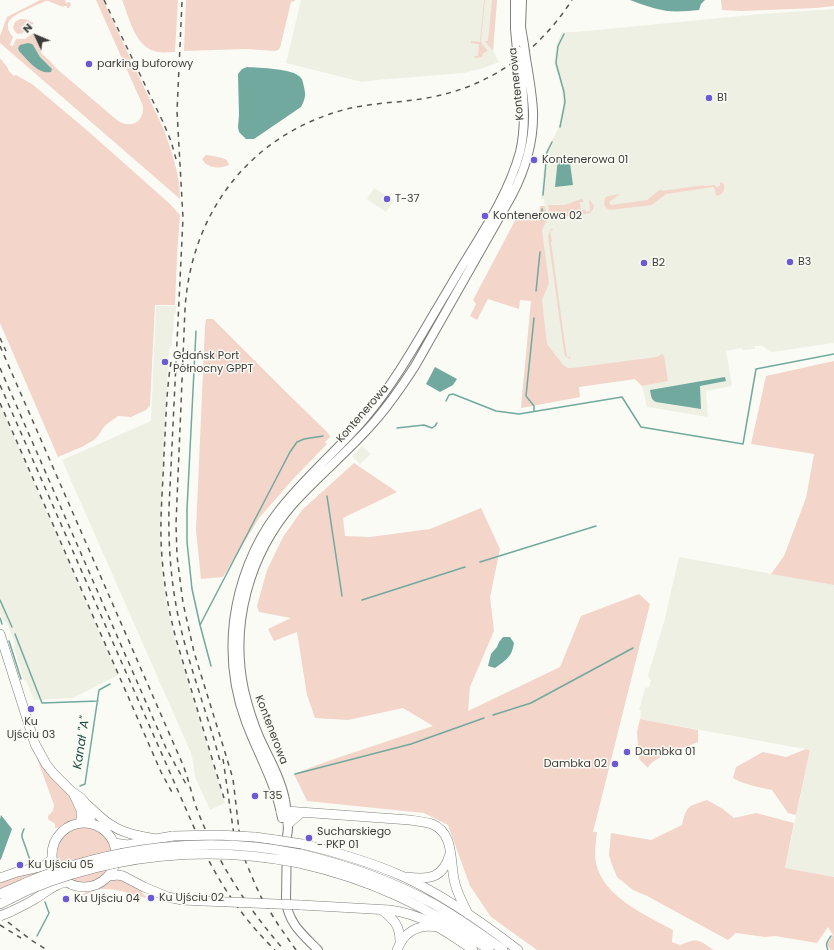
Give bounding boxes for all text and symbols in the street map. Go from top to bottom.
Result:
north arrow [16,16,56,56]
text: N [19,19,36,36]
street label: Kontenerowa [507,47,527,121]
place label: parking buforowy [97,57,193,71]
marker: parking buforowy [84,59,94,69]
place label: B1 [717,91,727,105]
marker: B1 [704,93,714,103]
place label: Kontenerowa 01 [542,153,628,167]
marker: Kontenerowa 01 [529,155,539,165]
place label: T-37 [395,192,419,206]
marker: T-37 [382,194,392,204]
place label: Kontenerowa 02 [493,209,582,223]
marker: Kontenerowa 02 [480,211,490,221]
place label: B3 [798,255,811,269]
place label: B2 [652,256,665,270]
marker: B3 [785,257,795,267]
marker: B2 [639,258,649,268]
place label: Gdańsk Port Północny GPPT [173,349,253,375]
marker: Gdańsk Port Północny GPPT [160,357,170,367]
street label: Kontenerowa [334,382,392,446]
street label: Kontenerowa [252,694,290,766]
marker: Ku Ujściu 03 [26,704,36,714]
place label: Ku Ujściu 03 [7,715,55,741]
water label: Kanał "A" [71,716,93,770]
place label: Dambka 01 [635,745,695,759]
marker: Dambka 01 [622,747,632,757]
place label: Dambka 02 [544,757,607,771]
marker: Dambka 02 [610,759,620,769]
place label: T35 [263,789,282,803]
marker: T35 [250,791,260,801]
place label: Sucharskiego - PKP 01 [317,825,391,851]
marker: Sucharskiego - PKP 01 [304,833,314,843]
place label: Ku Ujściu 05 [28,858,94,872]
marker: Ku Ujściu 05 [15,860,25,870]
place label: Ku Ujściu 02 [159,891,224,905]
place label: Ku Ujściu 04 [74,892,140,906]
marker: Ku Ujściu 02 [146,893,156,903]
marker: Ku Ujściu 04 [61,894,71,904]

